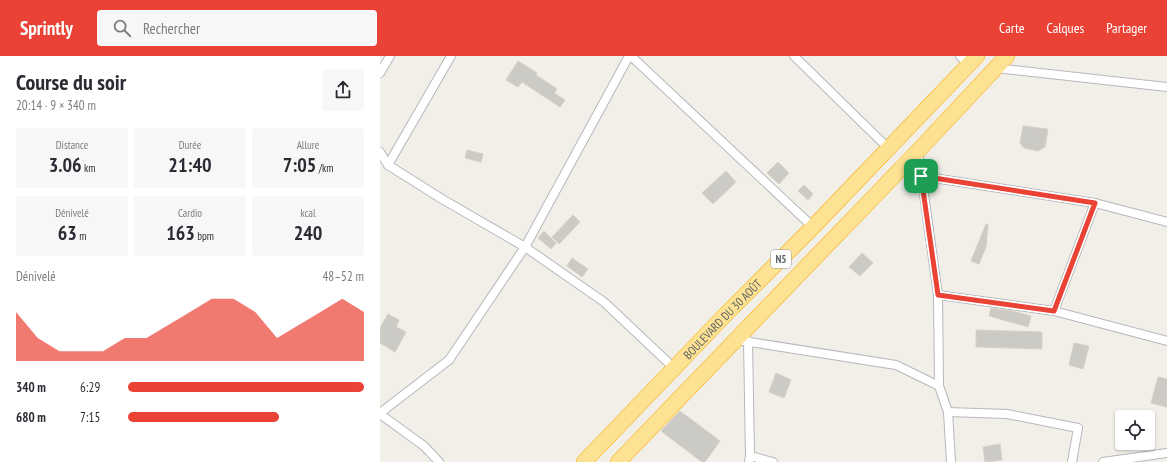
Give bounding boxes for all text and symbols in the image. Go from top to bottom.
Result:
search box [97,10,377,46]
text: Sprintly [20,16,73,40]
icon: search [111,17,133,39]
text: Rechercher [143,19,200,38]
text: Carte [999,19,1024,37]
text: Calques [1046,19,1084,37]
text: Partager [1106,19,1147,37]
text: Course du soir [16,68,126,96]
button: share [322,69,364,111]
text: 20:14 · 9 × 340 m [16,97,96,114]
text: Distance [56,138,88,152]
text: Durée [179,138,201,152]
text: Allure [297,138,319,152]
text: 3.06 [49,152,82,178]
text: 21:40 [168,152,212,178]
text: 7:05 [283,152,316,178]
pin [904,159,938,193]
text: km [82,161,95,175]
text: /km [316,161,333,175]
icon: arrive [910,165,932,187]
text: Dénivelé [55,206,89,220]
text: Cardio [178,206,202,220]
text: kcal [300,206,316,220]
text: 63 [58,220,77,246]
text: 163 [166,220,195,246]
text: 240 [294,220,322,246]
text: m [77,229,86,243]
text: bpm [195,229,214,243]
road number: N5 [771,250,791,268]
text: Dénivelé [16,268,56,285]
text: 48–52 m [322,268,364,285]
street label: BOULEVARD DU 30 AOÛT [680,275,765,362]
text: 340 m [16,379,46,396]
text: 6:29 [80,379,100,396]
text: 680 m [16,409,46,426]
text: 7:15 [80,409,100,426]
map controls [1115,410,1155,450]
button: locate [1115,410,1155,450]

